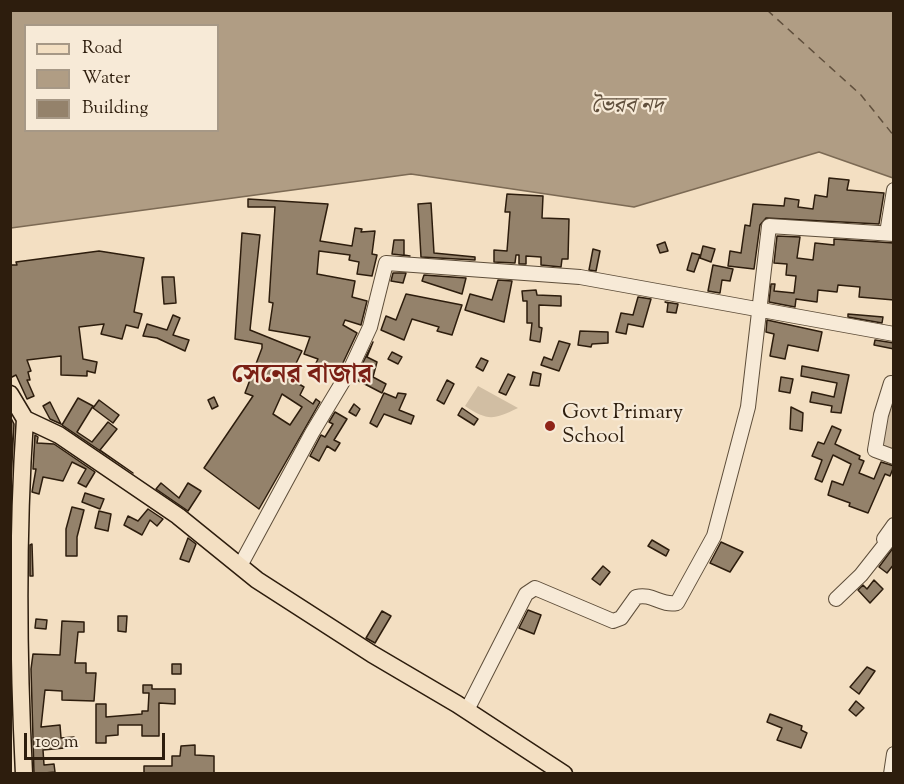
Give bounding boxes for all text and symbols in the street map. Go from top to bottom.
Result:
legend [24,24,219,132]
text: Road [82,36,122,62]
text: Water [82,66,130,92]
water label: ভৈরব নদ [591,95,663,121]
text: Building [82,96,148,122]
district label: সেনের বাজার [232,361,372,393]
place label: Govt Primary School [562,401,683,451]
marker: Govt Primary School [543,419,557,433]
scale bar [27,721,168,759]
text: 100 m [35,730,79,756]

